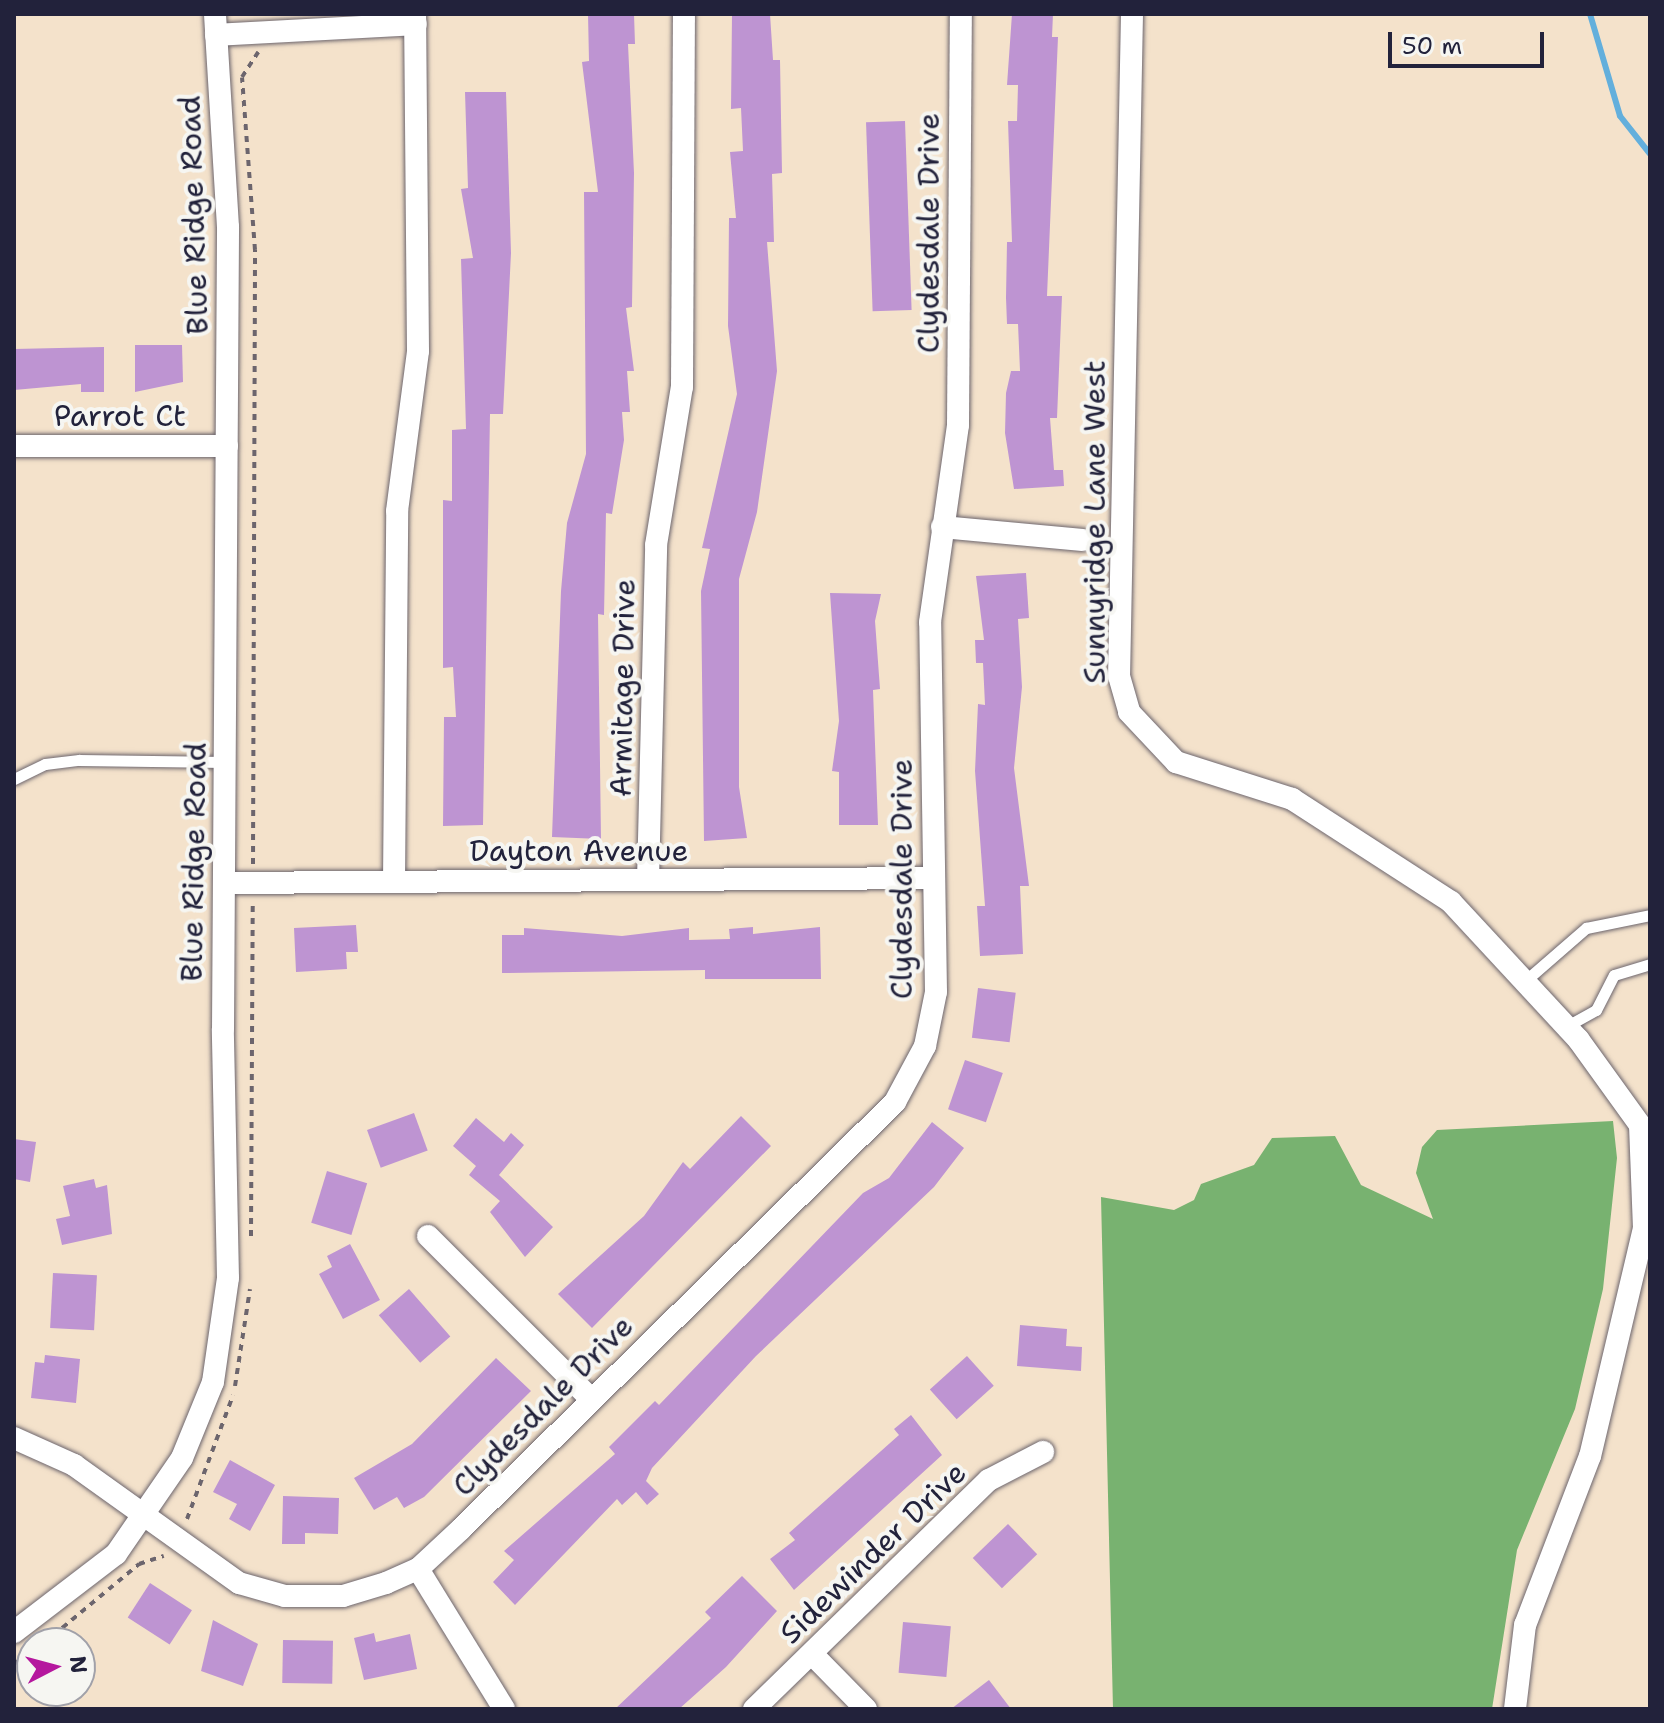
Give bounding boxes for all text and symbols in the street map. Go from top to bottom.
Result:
scale bar [1392,16,1548,66]
text: 50 m [1402,30,1462,62]
street label: Blue Ridge Road [172,95,216,335]
street label: Clydesdale Drive [911,113,947,353]
street label: Sunnyridge Lane West [1077,360,1113,684]
street label: Parrot Ct [54,398,186,434]
street label: Armitage Drive [603,579,643,797]
street label: Blue Ridge Road [174,742,214,982]
street label: Clydesdale Drive [884,759,920,999]
street label: Dayton Avenue [470,833,688,869]
street label: Clydesdale Drive [445,1308,641,1504]
street label: Sidewinder Drive [772,1455,974,1651]
north arrow [16,1627,96,1707]
text: N [63,1654,94,1675]

